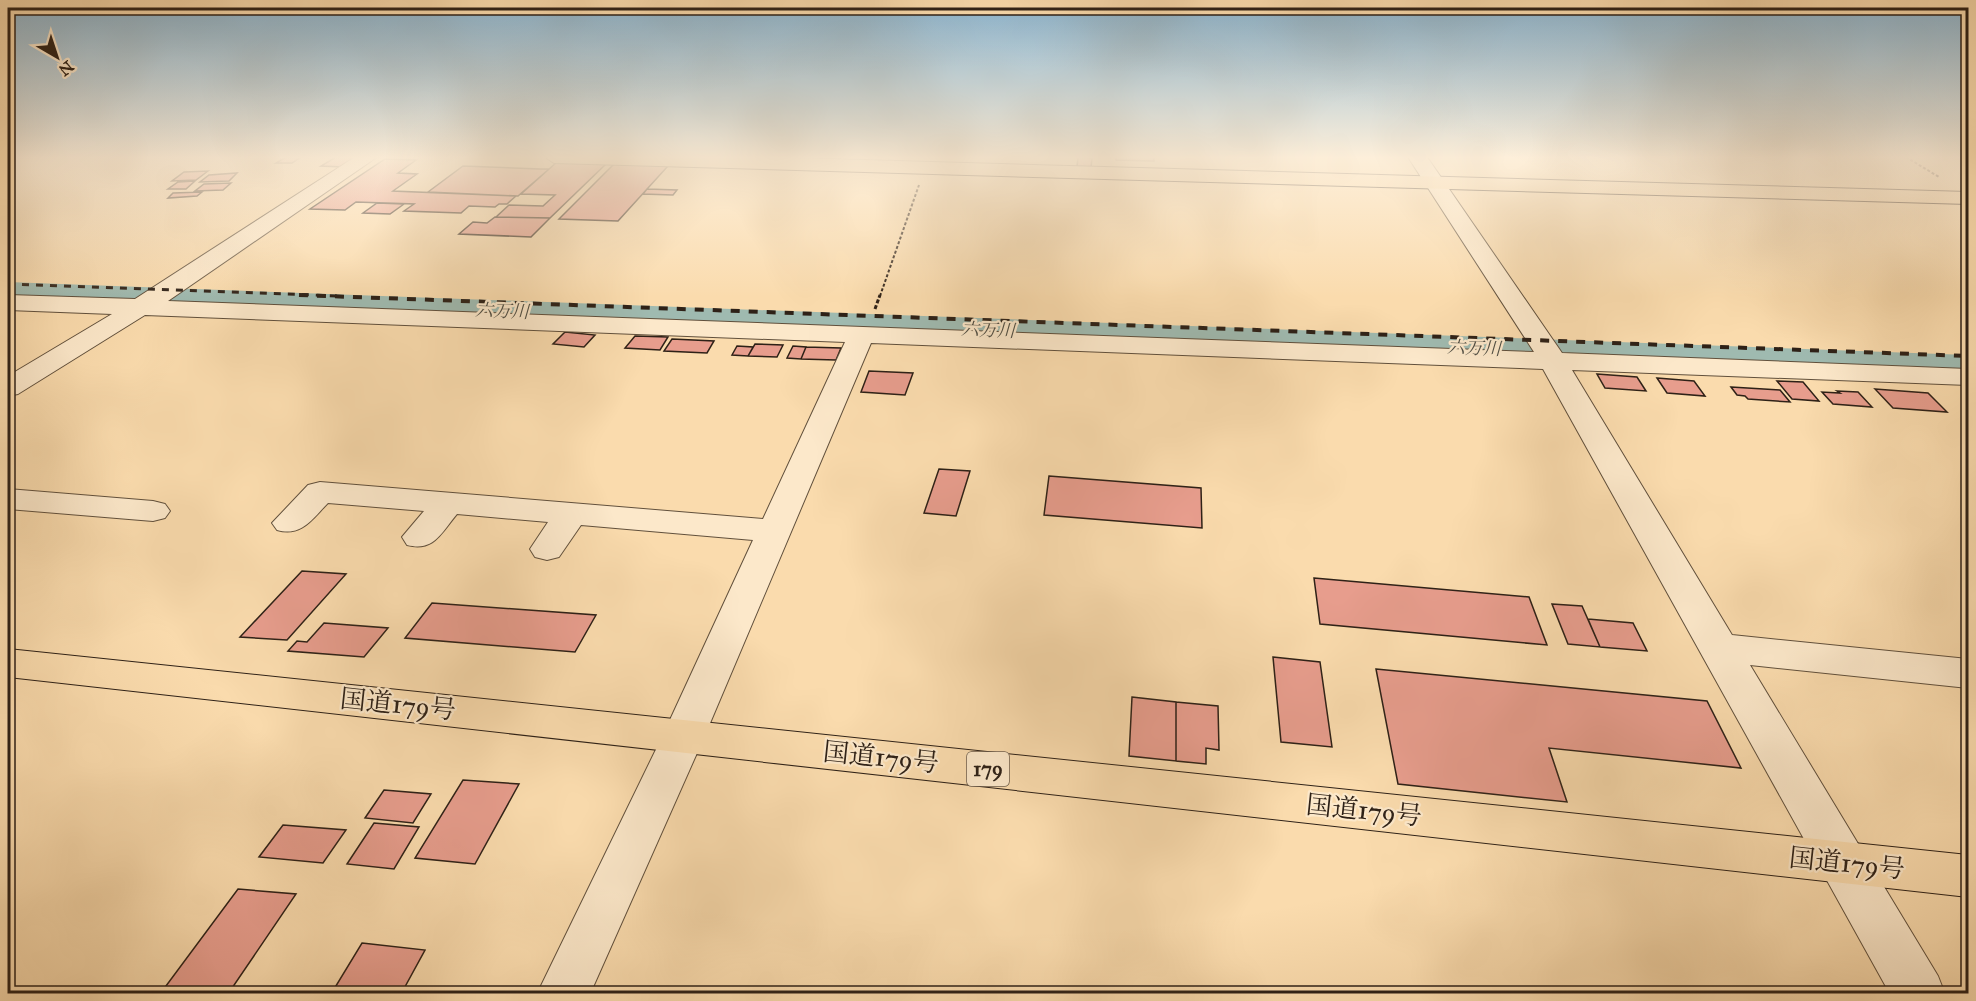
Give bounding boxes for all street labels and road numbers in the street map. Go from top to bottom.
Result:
street label: 国道179号 [339,682,457,726]
street label: 国道179号 [822,735,940,779]
road number: 179 [967,752,1009,786]
street label: 国道179号 [1305,788,1423,832]
street label: 国道179号 [1788,841,1906,885]

